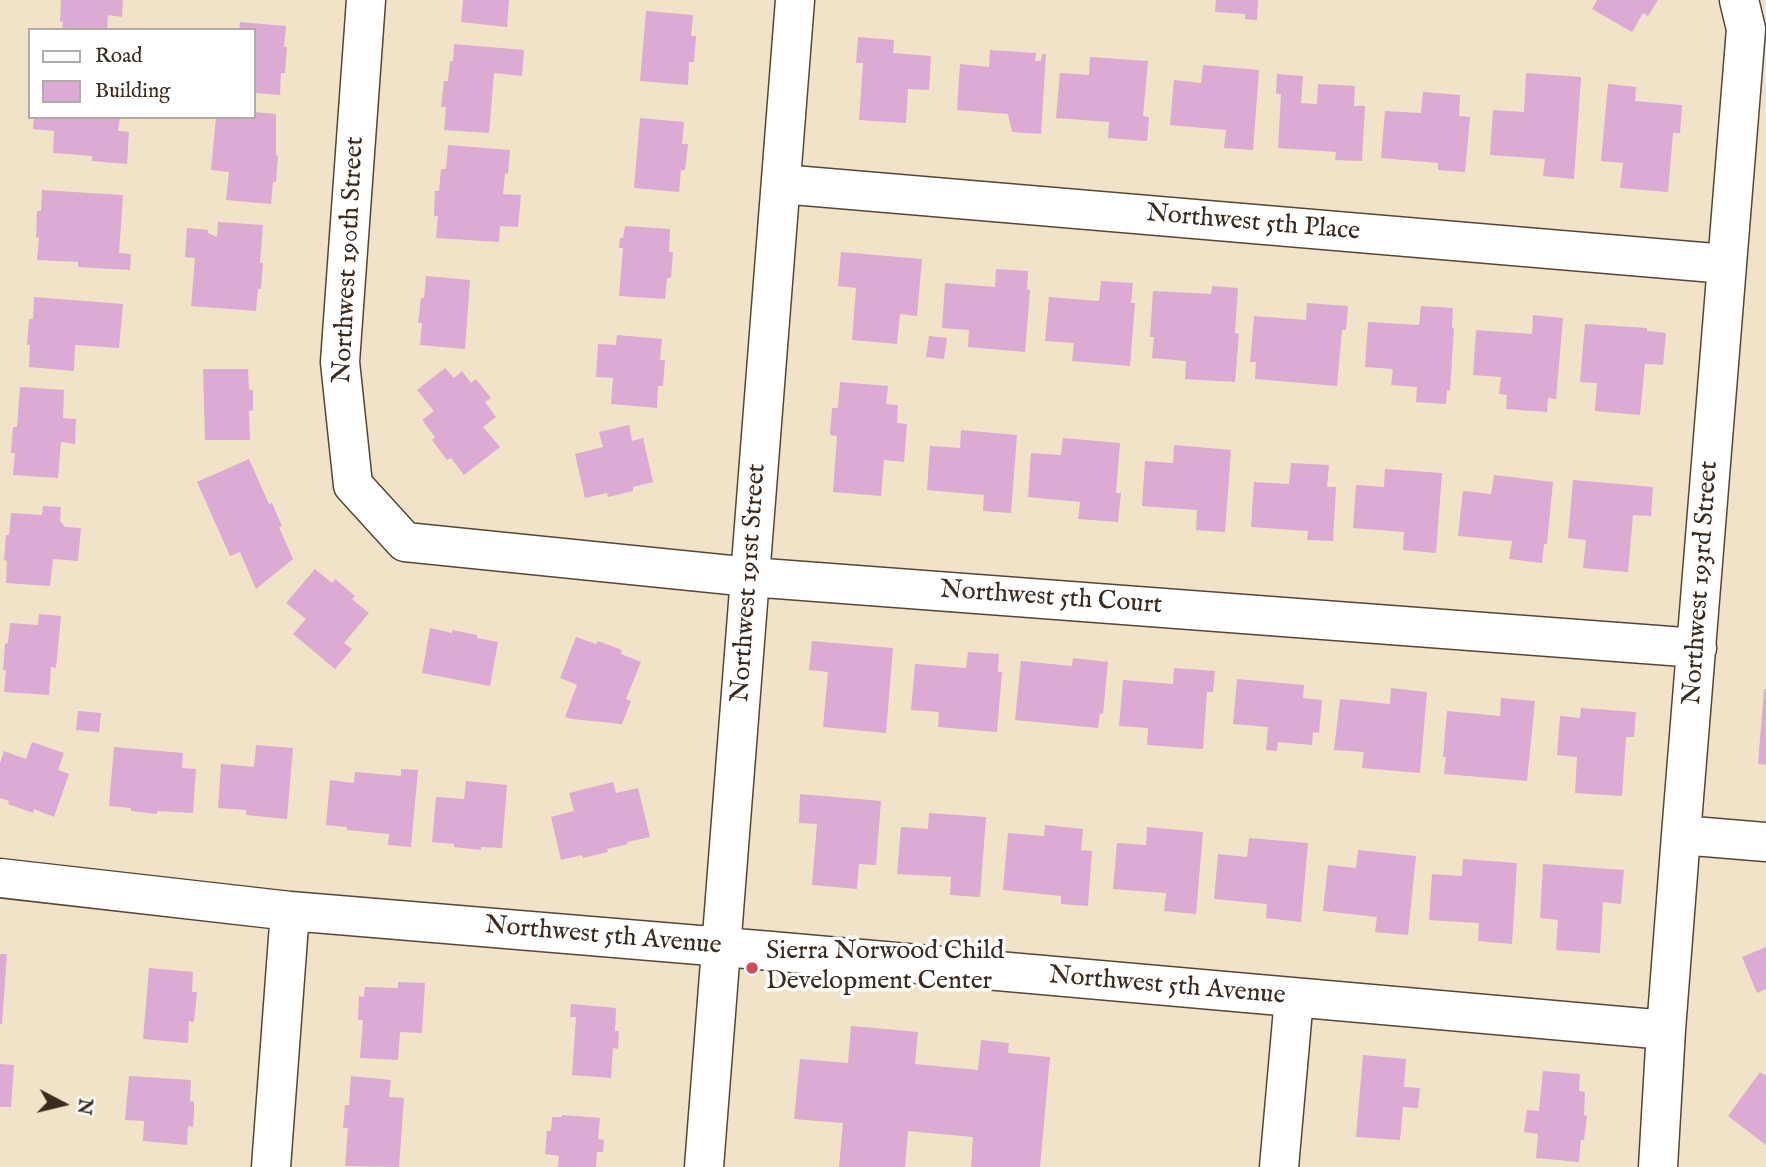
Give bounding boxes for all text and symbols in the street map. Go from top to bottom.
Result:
legend [28,28,256,119]
text: Road [95,43,142,70]
text: Building [95,78,170,105]
street label: Northwest 190th Street [328,136,372,384]
street label: Northwest 5th Place [1145,199,1361,249]
street label: Northwest 193rd Street [1678,460,1726,706]
street label: Northwest 191st Street [726,463,774,703]
street label: Northwest 5th Court [939,576,1163,622]
street label: Northwest 5th Avenue [483,911,723,963]
place label: Sierra Norwood Child Development Center [766,937,1004,998]
marker: Sierra Norwood Child Development Center [744,960,760,976]
street label: Northwest 5th Avenue [1047,961,1287,1013]
north arrow [28,1069,98,1139]
text: N [71,1097,97,1116]

